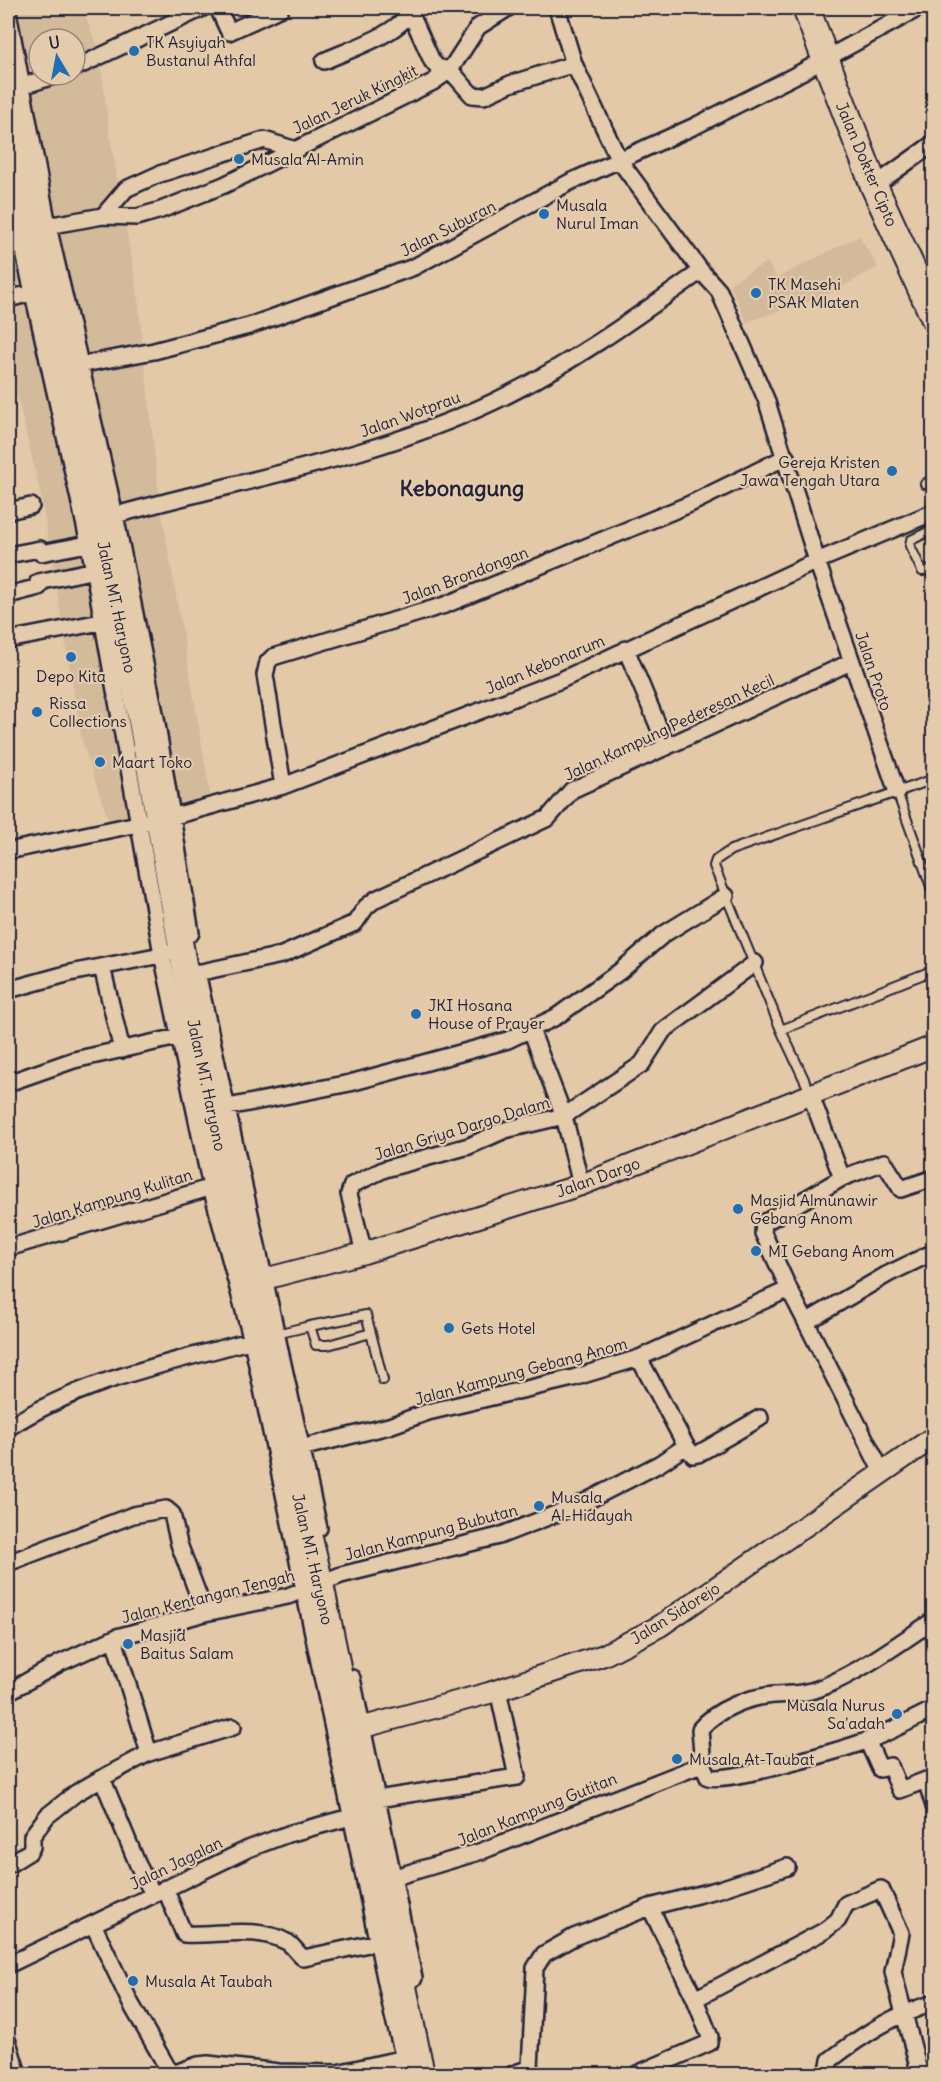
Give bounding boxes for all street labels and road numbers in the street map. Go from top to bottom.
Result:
street label: Jalan Jeruk Kingkit [289,60,421,138]
street label: Jalan Dokter Cipto [832,99,902,229]
street label: Jalan Suburan [397,195,499,261]
street label: Jalan Wotprau [357,387,463,441]
street label: Jalan MT. Haryono [93,539,141,675]
street label: Jalan Brondongan [399,542,531,608]
street label: Jalan Proto [851,629,897,713]
street label: Jalan Kebonarum [483,630,607,698]
street label: Jalan Kampung Pederesan Kecil [561,669,777,785]
street label: Jalan MT. Haryono [183,1017,231,1153]
street label: Jalan Griya Dargo Dalam [372,1092,552,1164]
street label: Jalan Dargo [553,1153,643,1201]
street label: Jalan Kampung Kulitan [29,1164,195,1232]
street label: Jalan Kampung Gebang Anom [413,1333,629,1409]
street label: Jalan MT. Haryono [288,1491,338,1627]
street label: Jalan Kampung Bubutan [342,1499,520,1565]
street label: Jalan Kentangan Tengah [119,1565,297,1627]
street label: Jalan Sidorejo [627,1578,723,1648]
street label: Jalan Kampung Gutitan [454,1768,620,1850]
street label: Jalan Jagalan [127,1832,225,1894]

